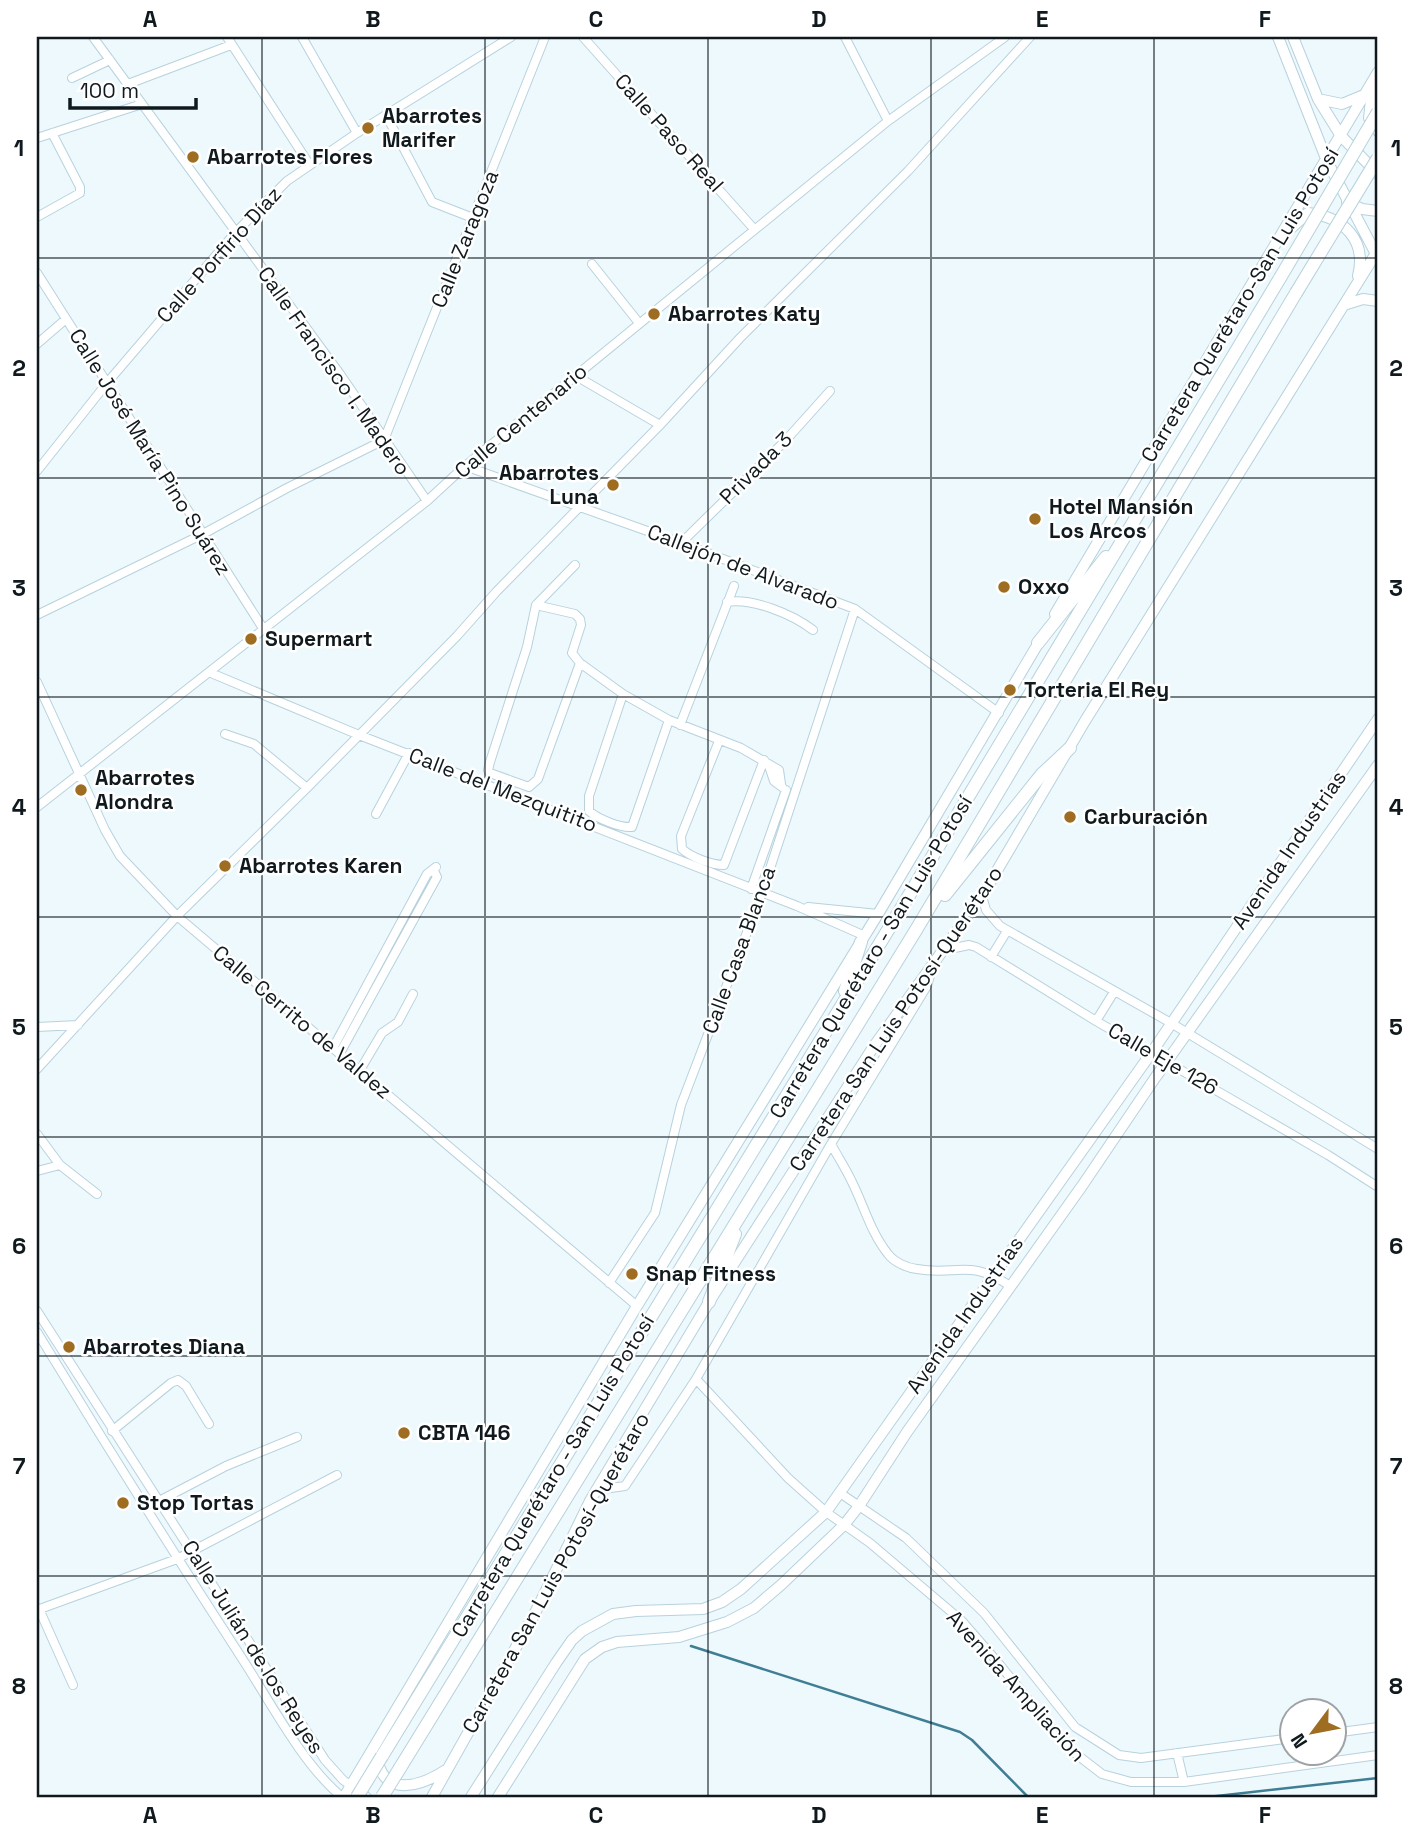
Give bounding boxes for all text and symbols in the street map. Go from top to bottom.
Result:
text: A [143,4,158,34]
text: B [365,4,381,34]
text: C [589,4,603,34]
text: D [811,4,827,34]
text: E [1036,4,1048,34]
text: F [1259,4,1271,34]
scale bar [70,66,196,110]
street label: Calle Paso Real [609,68,730,198]
text: 100 m [80,77,139,104]
place label: Abarrotes Marifer [382,102,482,153]
marker: Abarrotes Marifer [360,120,376,136]
text: 1 [14,133,24,163]
text: 1 [1391,133,1401,163]
street label: Carretera Querétaro-San Luis Potosí [1135,142,1345,467]
place label: Abarrotes Flores [207,143,373,170]
marker: Abarrotes Flores [185,149,201,165]
street label: Calle Zaragoza [425,166,504,312]
street label: Calle Porfirio Díaz [150,181,287,328]
street label: Calle Francisco I. Madero [252,261,417,480]
place label: Abarrotes Katy [668,300,820,327]
marker: Abarrotes Katy [646,306,662,322]
street label: Calle José María Pino Suárez [63,323,238,580]
text: 2 [12,353,26,383]
text: 2 [1389,353,1403,383]
street label: Calle Centenario [449,357,593,484]
street label: Privada 3 [714,426,798,510]
place label: Abarrotes Luna [499,459,599,510]
marker: Abarrotes Luna [605,477,621,493]
place label: Hotel Mansión Los Arcos [1049,493,1194,544]
marker: Hotel Mansión Los Arcos [1027,511,1043,527]
street label: Callejón de Alvarado [644,518,843,616]
text: 3 [12,573,26,603]
place label: Oxxo [1018,573,1069,600]
text: 3 [1389,573,1403,603]
marker: Oxxo [996,579,1012,595]
place label: Supermart [265,625,372,652]
marker: Supermart [243,631,259,647]
place label: Torteria El Rey [1024,676,1169,703]
marker: Torteria El Rey [1002,682,1018,698]
street label: Calle del Mezquitito [405,741,601,838]
place label: Abarrotes Alondra [95,764,195,815]
street label: Avenida Industrias [1225,765,1352,934]
marker: Abarrotes Alondra [73,782,89,798]
street label: Carretera Querétaro - San Luis Potosí [763,789,978,1123]
text: 4 [12,792,27,822]
text: 4 [1389,792,1404,822]
place label: Carburación [1084,803,1208,830]
marker: Carburación [1062,809,1078,825]
place label: Abarrotes Karen [239,852,403,879]
marker: Abarrotes Karen [217,858,233,874]
street label: Carretera San Luis Potosí-Querétaro [783,861,1008,1177]
street label: Calle Casa Blanca [696,862,781,1037]
street label: Calle Cerrito de Valdez [207,939,397,1104]
text: 5 [12,1012,26,1042]
text: 5 [1389,1012,1403,1042]
street label: Calle Eje 126 [1103,1016,1223,1101]
text: 6 [12,1231,26,1261]
street label: Avenida Industrias [900,1231,1029,1399]
text: 6 [1389,1231,1403,1261]
place label: Snap Fitness [646,1260,776,1287]
marker: Snap Fitness [624,1266,640,1282]
street label: Carretera Querétaro - San Luis Potosí [445,1308,660,1642]
place label: Abarrotes Diana [83,1333,245,1360]
marker: Abarrotes Diana [61,1339,77,1355]
street label: Carretera San Luis Potosí-Querétaro [456,1408,655,1738]
place label: CBTA 146 [418,1419,510,1446]
marker: CBTA 146 [396,1425,412,1441]
text: 7 [13,1451,26,1481]
text: 7 [1390,1451,1403,1481]
place label: Stop Tortas [137,1489,254,1516]
marker: Stop Tortas [115,1495,131,1511]
street label: Calle Julián de los Reyes [177,1535,330,1759]
street label: Avenida Ampliación [941,1604,1092,1767]
text: 8 [12,1671,26,1701]
text: 8 [1389,1671,1403,1701]
north arrow [1278,1698,1348,1768]
text: N [1285,1729,1313,1753]
text: A [143,1800,158,1830]
text: B [365,1800,381,1830]
text: C [589,1800,603,1830]
text: D [811,1800,827,1830]
text: E [1036,1800,1048,1830]
text: F [1259,1800,1271,1830]

